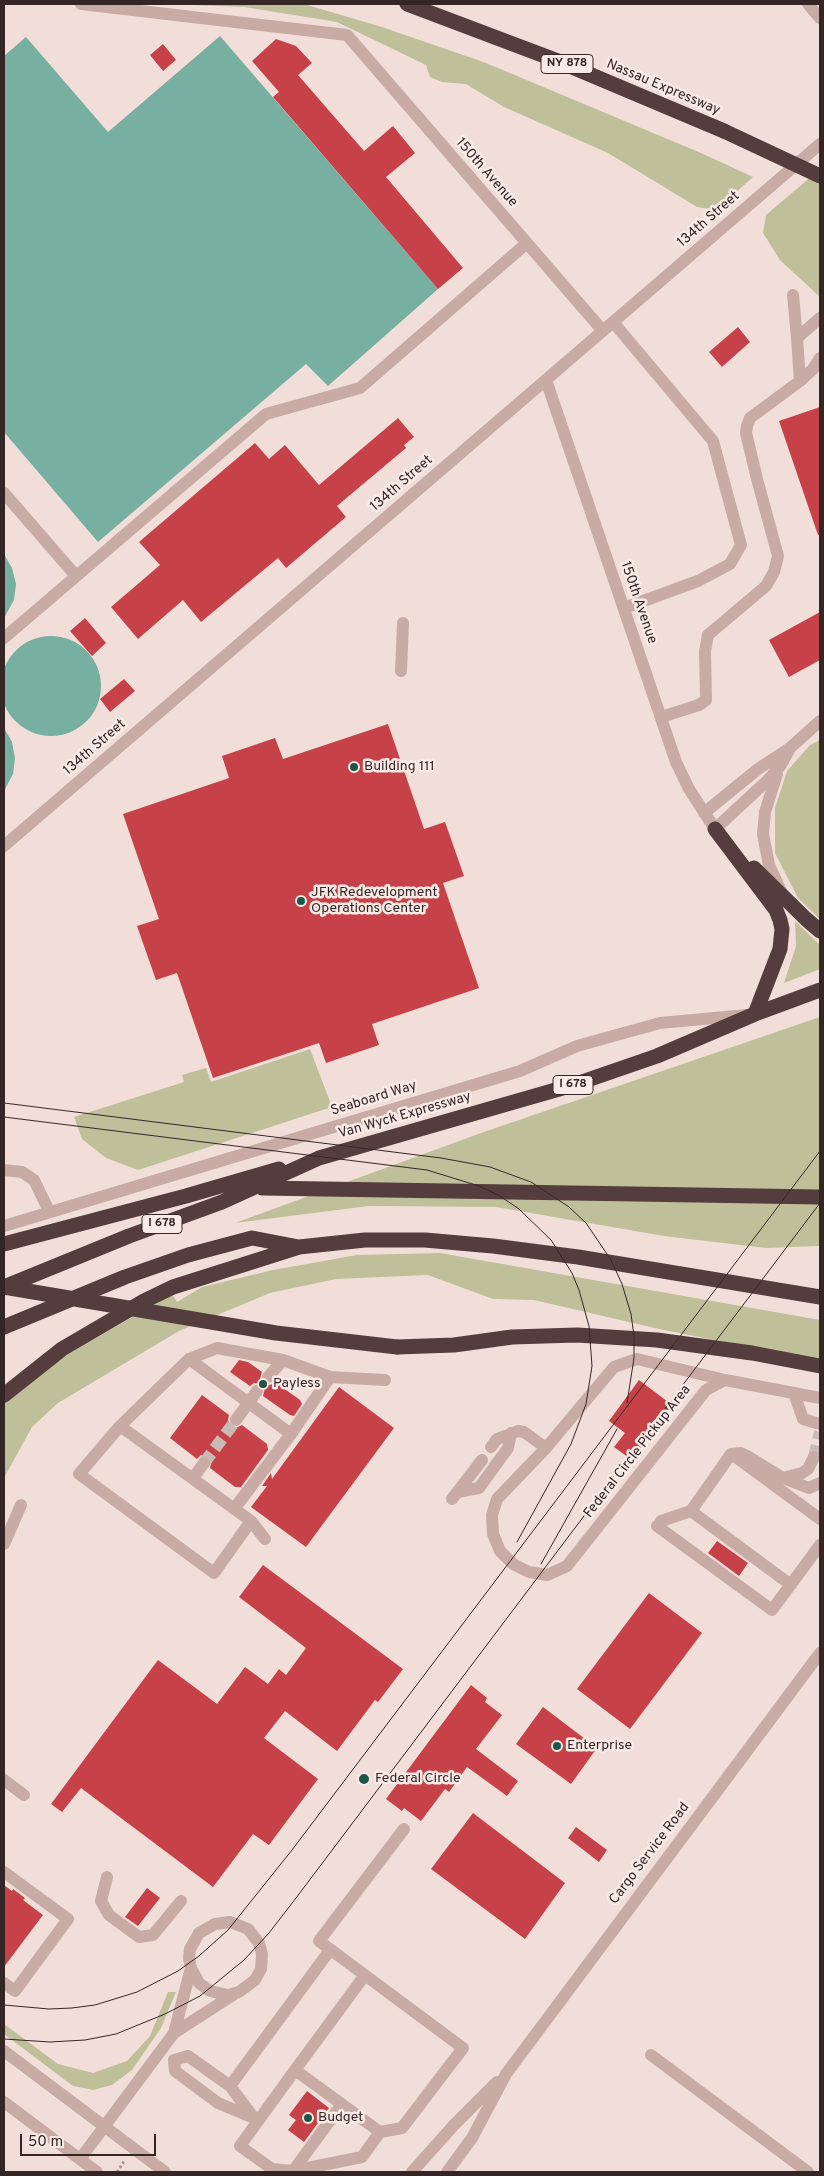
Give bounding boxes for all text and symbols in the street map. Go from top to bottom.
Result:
road number: NY 878 [541,54,593,74]
street label: Nassau Expressway [604,56,722,120]
street label: 150th Avenue [451,135,521,211]
street label: 134th Street [674,188,744,252]
street label: 134th Street [367,452,437,516]
street label: 150th Avenue [616,560,660,646]
street label: 134th Street [60,716,130,780]
place label: Building 111 [364,759,435,775]
marker: Building 111 [348,761,360,773]
place label: JFK Redevelopment Operations Center [311,885,437,918]
marker: JFK Redevelopment Operations Center [295,895,307,907]
road number: I 678 [553,1076,593,1094]
street label: Seaboard Way [329,1078,419,1120]
street label: Van Wyck Expressway [337,1089,473,1143]
road number: I 678 [142,1214,182,1234]
place label: Payless [273,1376,320,1392]
marker: Payless [257,1378,269,1390]
street label: Federal Circle Pickup Area [581,1382,695,1522]
place label: Enterprise [567,1738,632,1754]
marker: Enterprise [551,1740,563,1752]
place label: Federal Circle [375,1771,460,1787]
marker: Federal Circle [357,1772,371,1786]
street label: Cargo Service Road [606,1800,694,1908]
place label: Budget [318,2110,363,2126]
marker: Budget [302,2112,314,2124]
scale bar [22,2124,159,2156]
text: 50 m [28,2133,63,2152]

